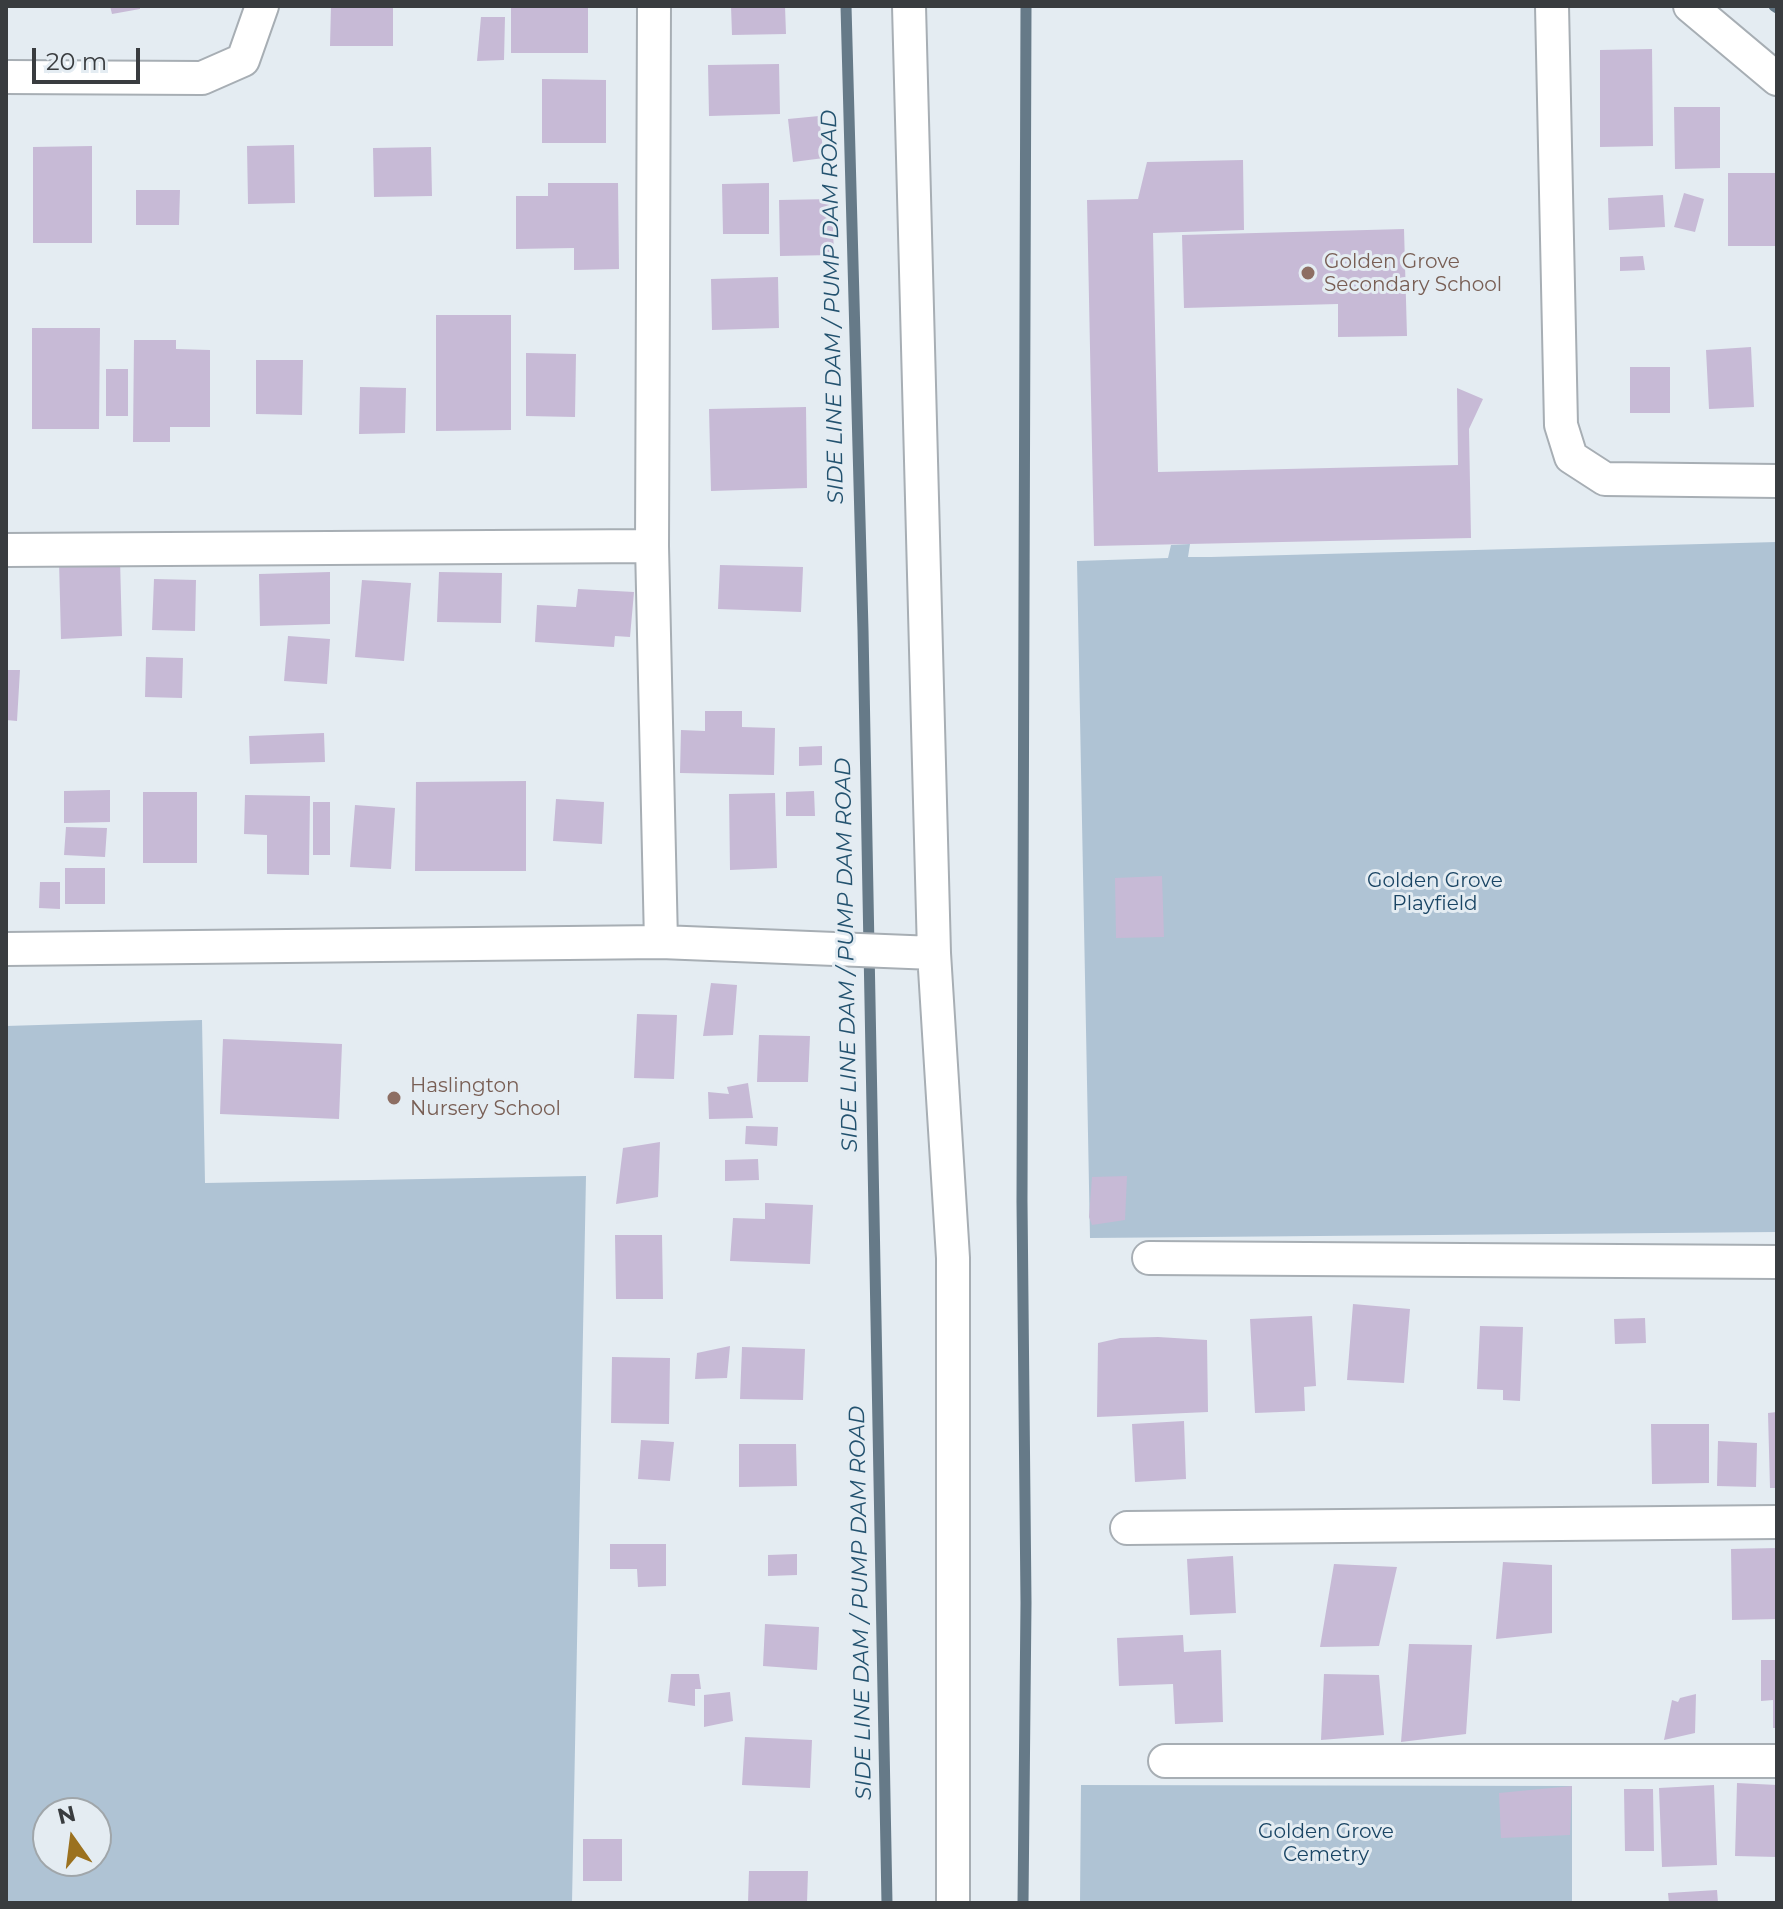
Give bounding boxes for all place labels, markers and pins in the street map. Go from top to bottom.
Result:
place label: Golden Grove Secondary School [1324,250,1502,297]
marker: Golden Grove Secondary School [1299,264,1317,282]
place label: Haslington Nursery School [410,1074,561,1121]
marker: Haslington Nursery School [385,1089,403,1107]

